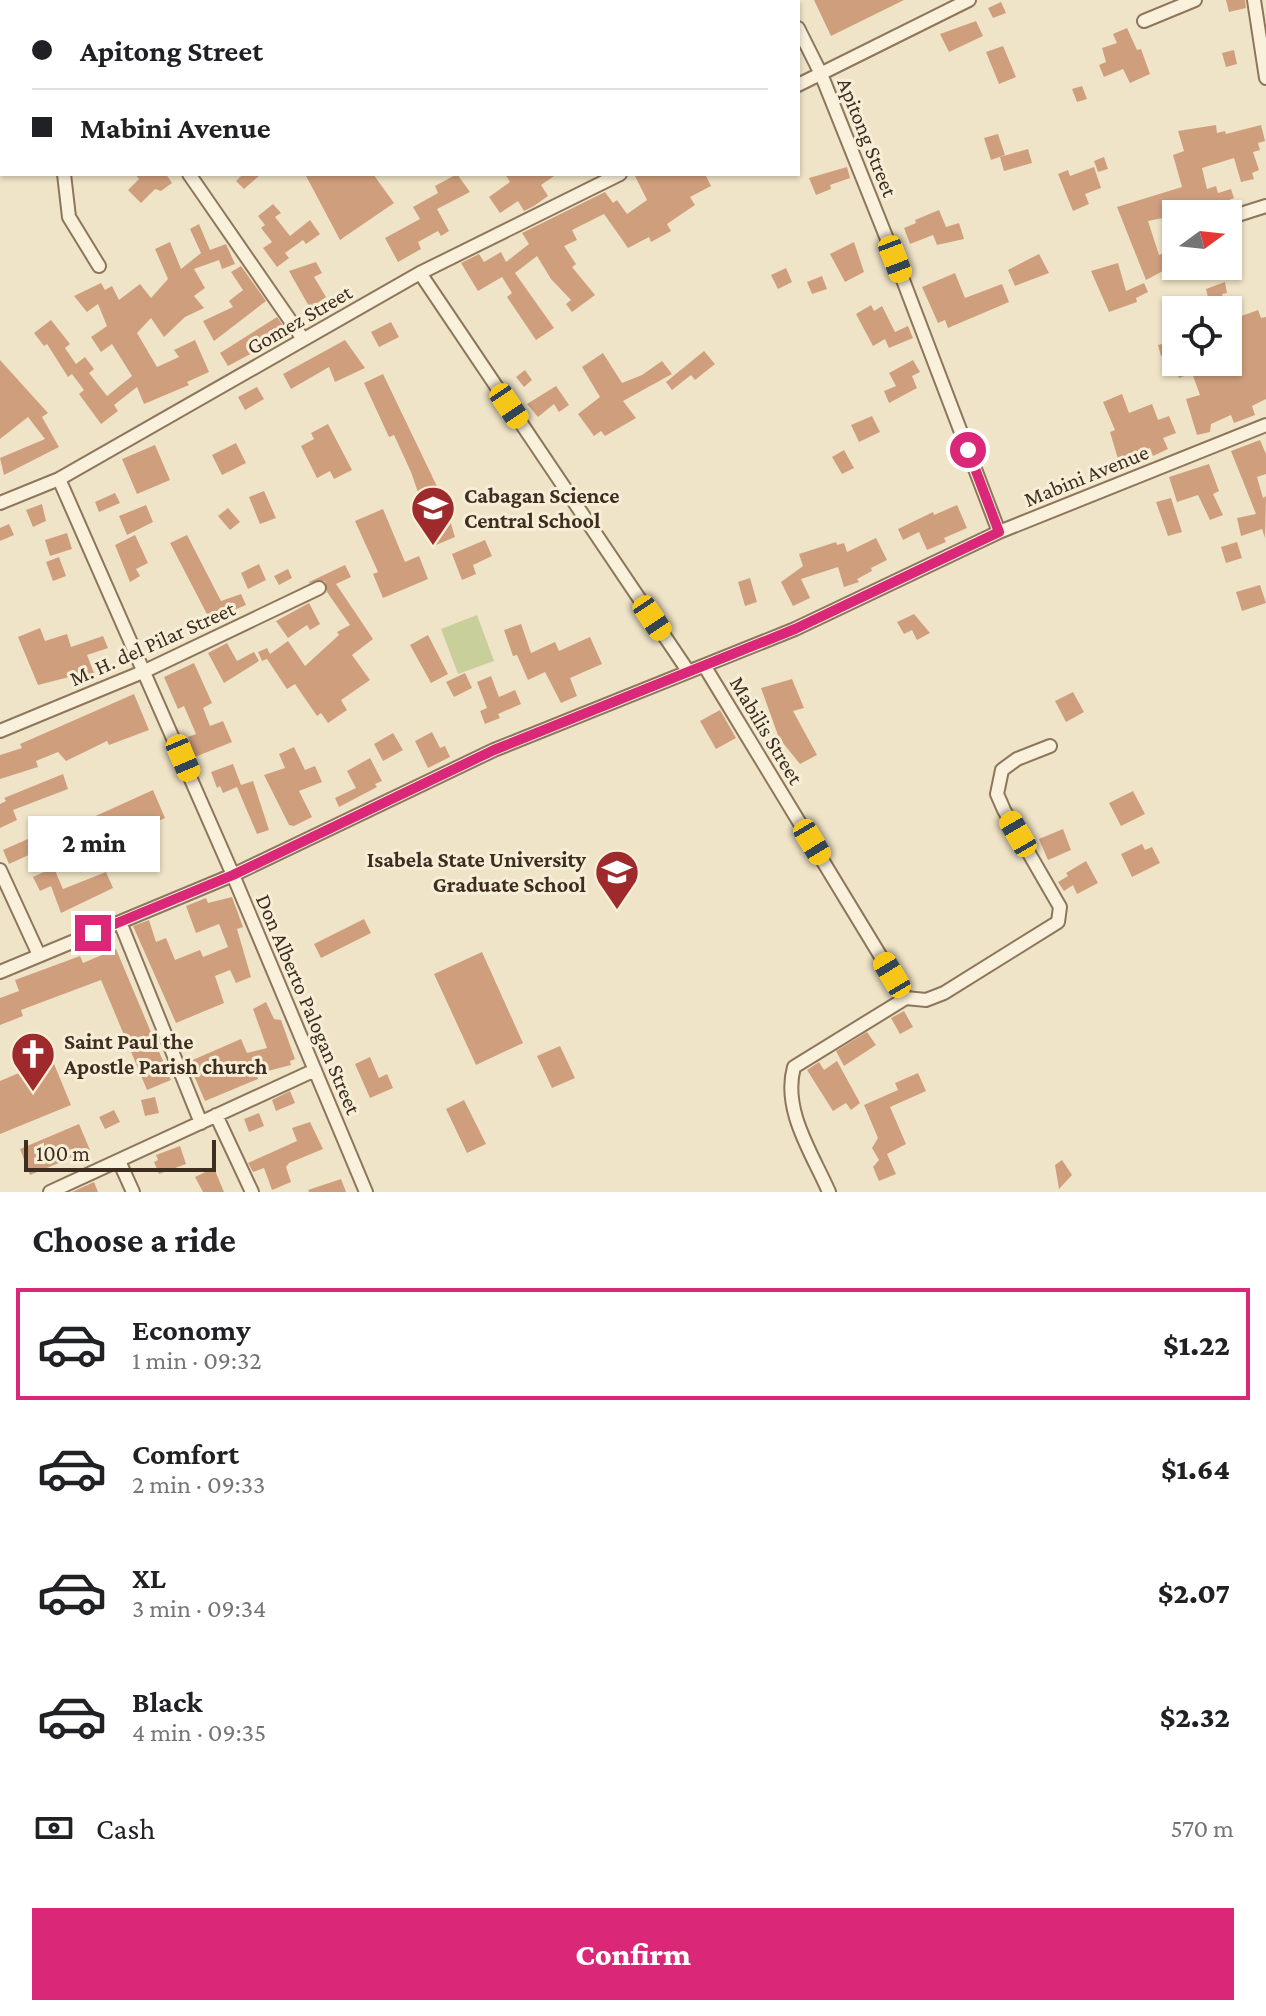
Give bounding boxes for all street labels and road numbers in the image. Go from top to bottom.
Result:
street label: Apitong Street [832,74,903,201]
street label: Gomez Street [242,279,357,360]
street label: Mabini Avenue [1020,439,1152,512]
street label: M. H. del Pilar Street [66,595,239,691]
street label: Mabilis Street [725,672,809,789]
street label: Don Alberto Palogan Street [251,890,367,1119]

